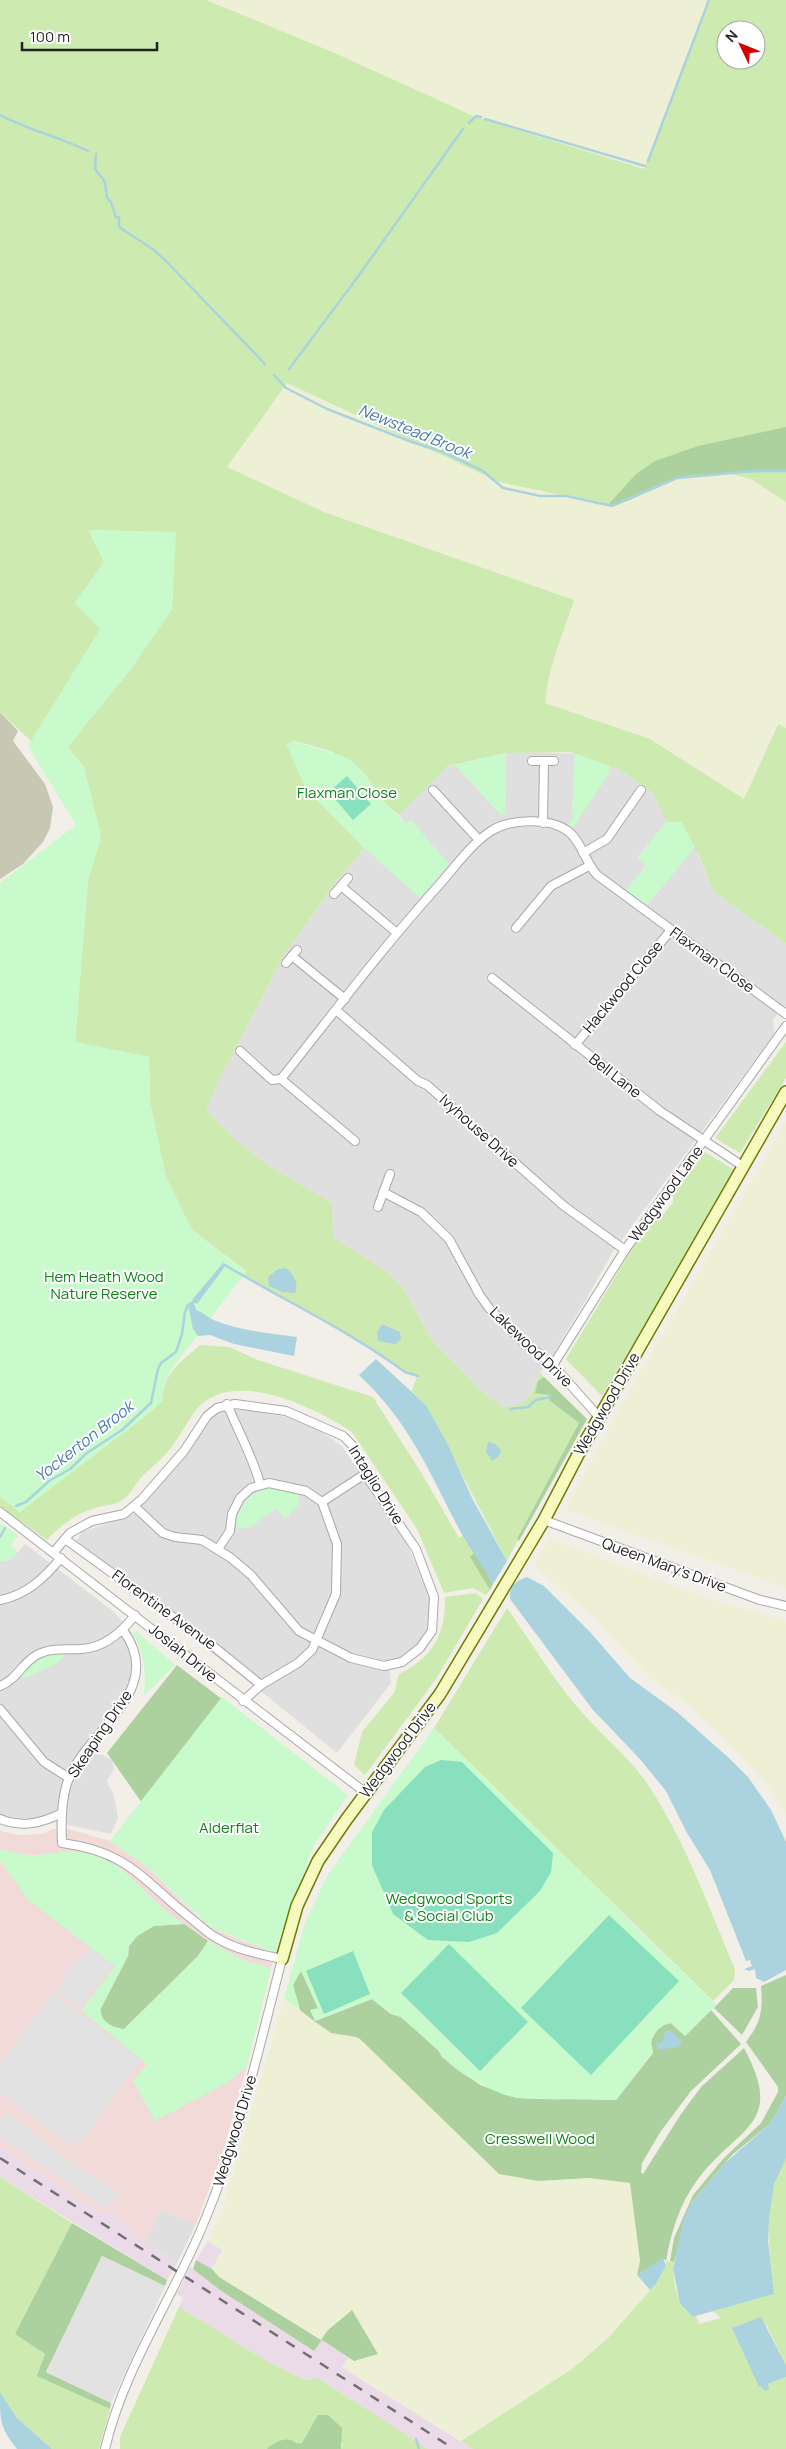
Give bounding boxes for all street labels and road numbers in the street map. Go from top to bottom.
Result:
street label: Flaxman Close [666,922,759,998]
street label: Hackwood Close [578,936,668,1037]
street label: Bell Lane [585,1048,646,1103]
street label: Ivyhouse Drive [435,1089,524,1172]
street label: Wedgwood Lane [624,1141,708,1246]
street label: Lakewood Drive [485,1302,578,1392]
street label: Wedgwood Drive [569,1348,645,1459]
street label: Intaglio Drive [344,1441,409,1528]
street label: Queen Mary's Drive [599,1532,730,1597]
street label: Florentine Avenue [108,1565,221,1655]
street label: Josiah Drive [145,1619,222,1687]
street label: Skeaping Drive [62,1685,137,1782]
street label: Wedgwood Drive [354,1697,441,1802]
street label: Wedgwood Drive [208,2072,262,2189]

